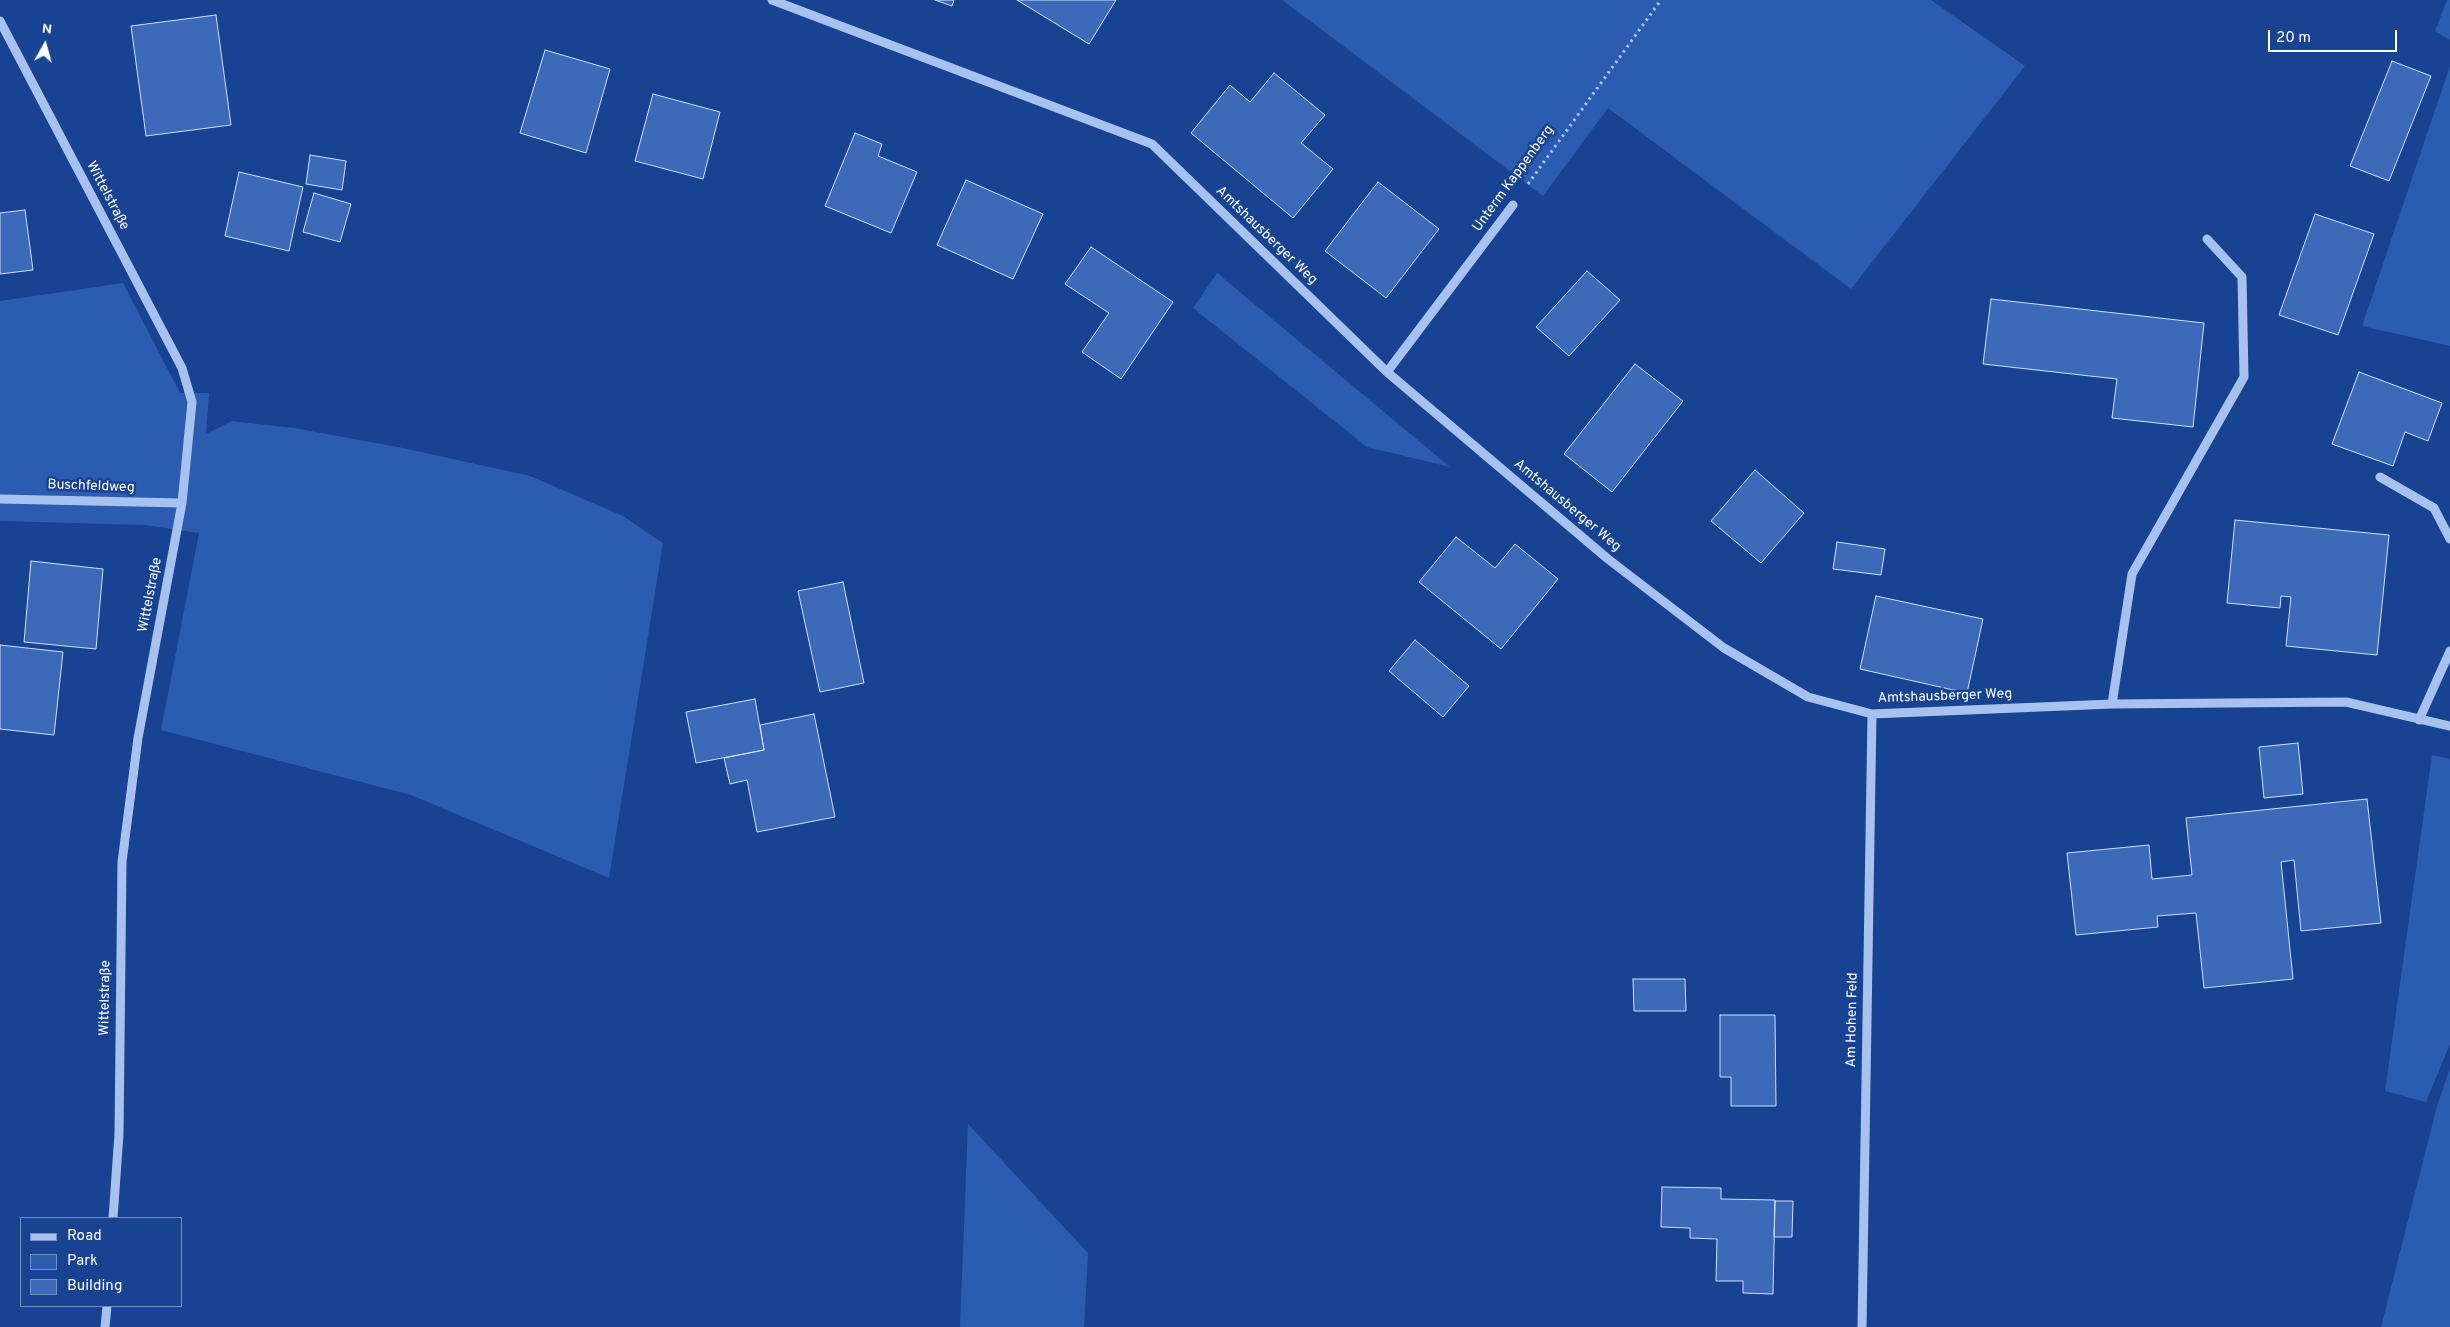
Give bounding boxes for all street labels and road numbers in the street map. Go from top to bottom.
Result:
street label: Unterm Kappenberg [1470,122,1558,236]
street label: Wittelstraße [82,159,132,233]
street label: Amtshausberger Weg [1212,183,1320,289]
street label: Amtshausberger Weg [1510,456,1624,556]
street label: Buschfeldweg [47,477,135,497]
street label: Wittelstraße [136,556,166,634]
street label: Amtshausberger Weg [1877,686,2013,708]
street label: Wittelstraße [97,960,115,1036]
street label: Am Hohen Feld [1844,972,1862,1068]

